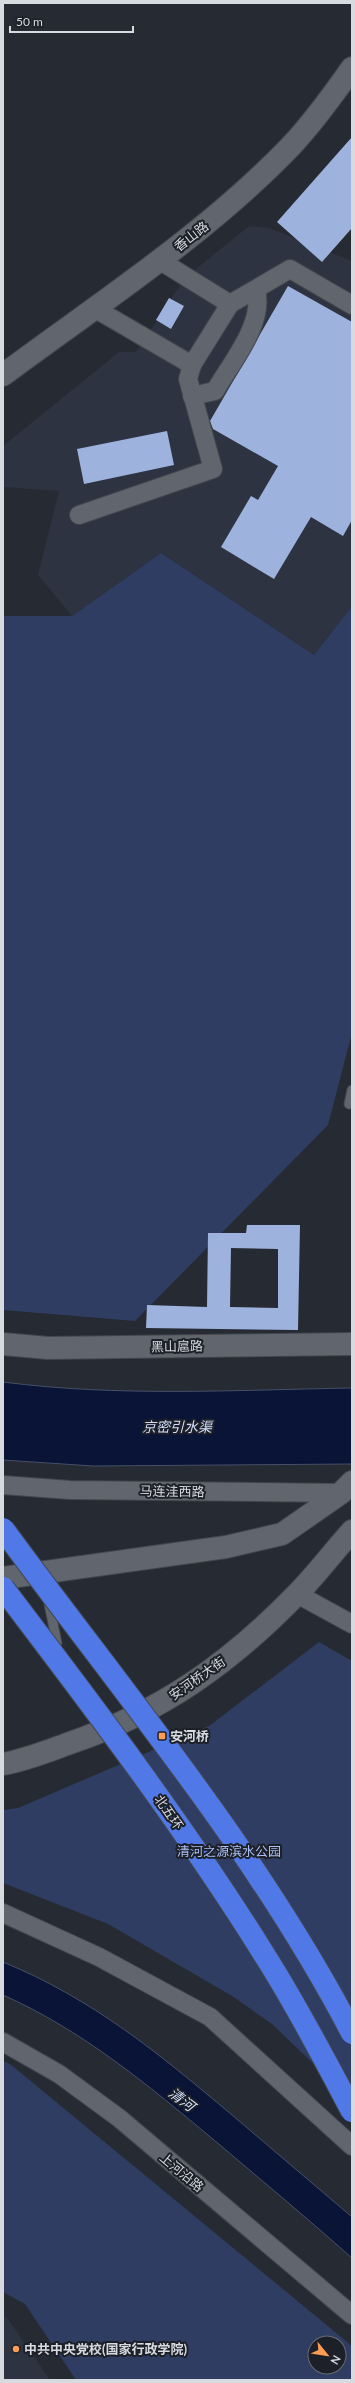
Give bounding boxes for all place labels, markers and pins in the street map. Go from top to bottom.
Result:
place label: 安河桥 [170,1728,209,1744]
marker: 安河桥 [157,1731,167,1741]
place label: 中共中央党校(国家行政学院) [24,2341,188,2357]
marker: 中共中央党校(国家行政学院) [11,2344,21,2354]

